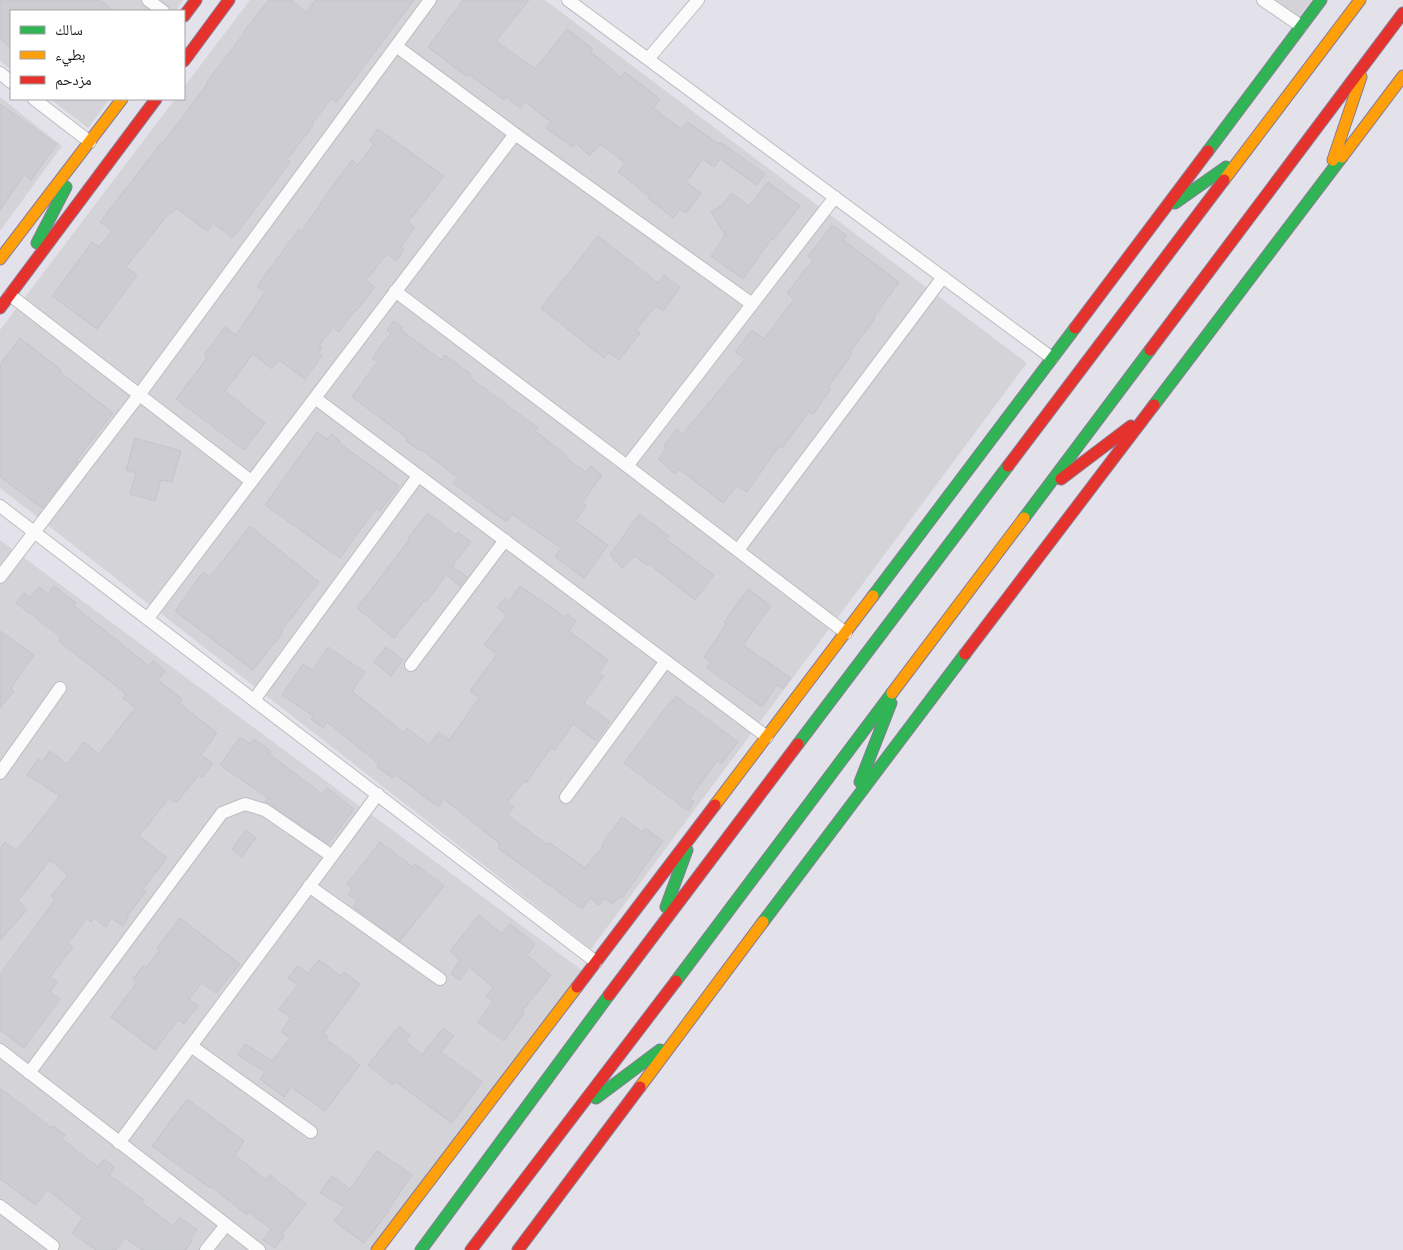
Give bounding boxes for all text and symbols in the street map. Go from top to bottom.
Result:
legend [10,10,185,100]
text: سالك [55,21,83,40]
text: بطيء [55,46,85,67]
text: مزدحم [55,71,92,90]

